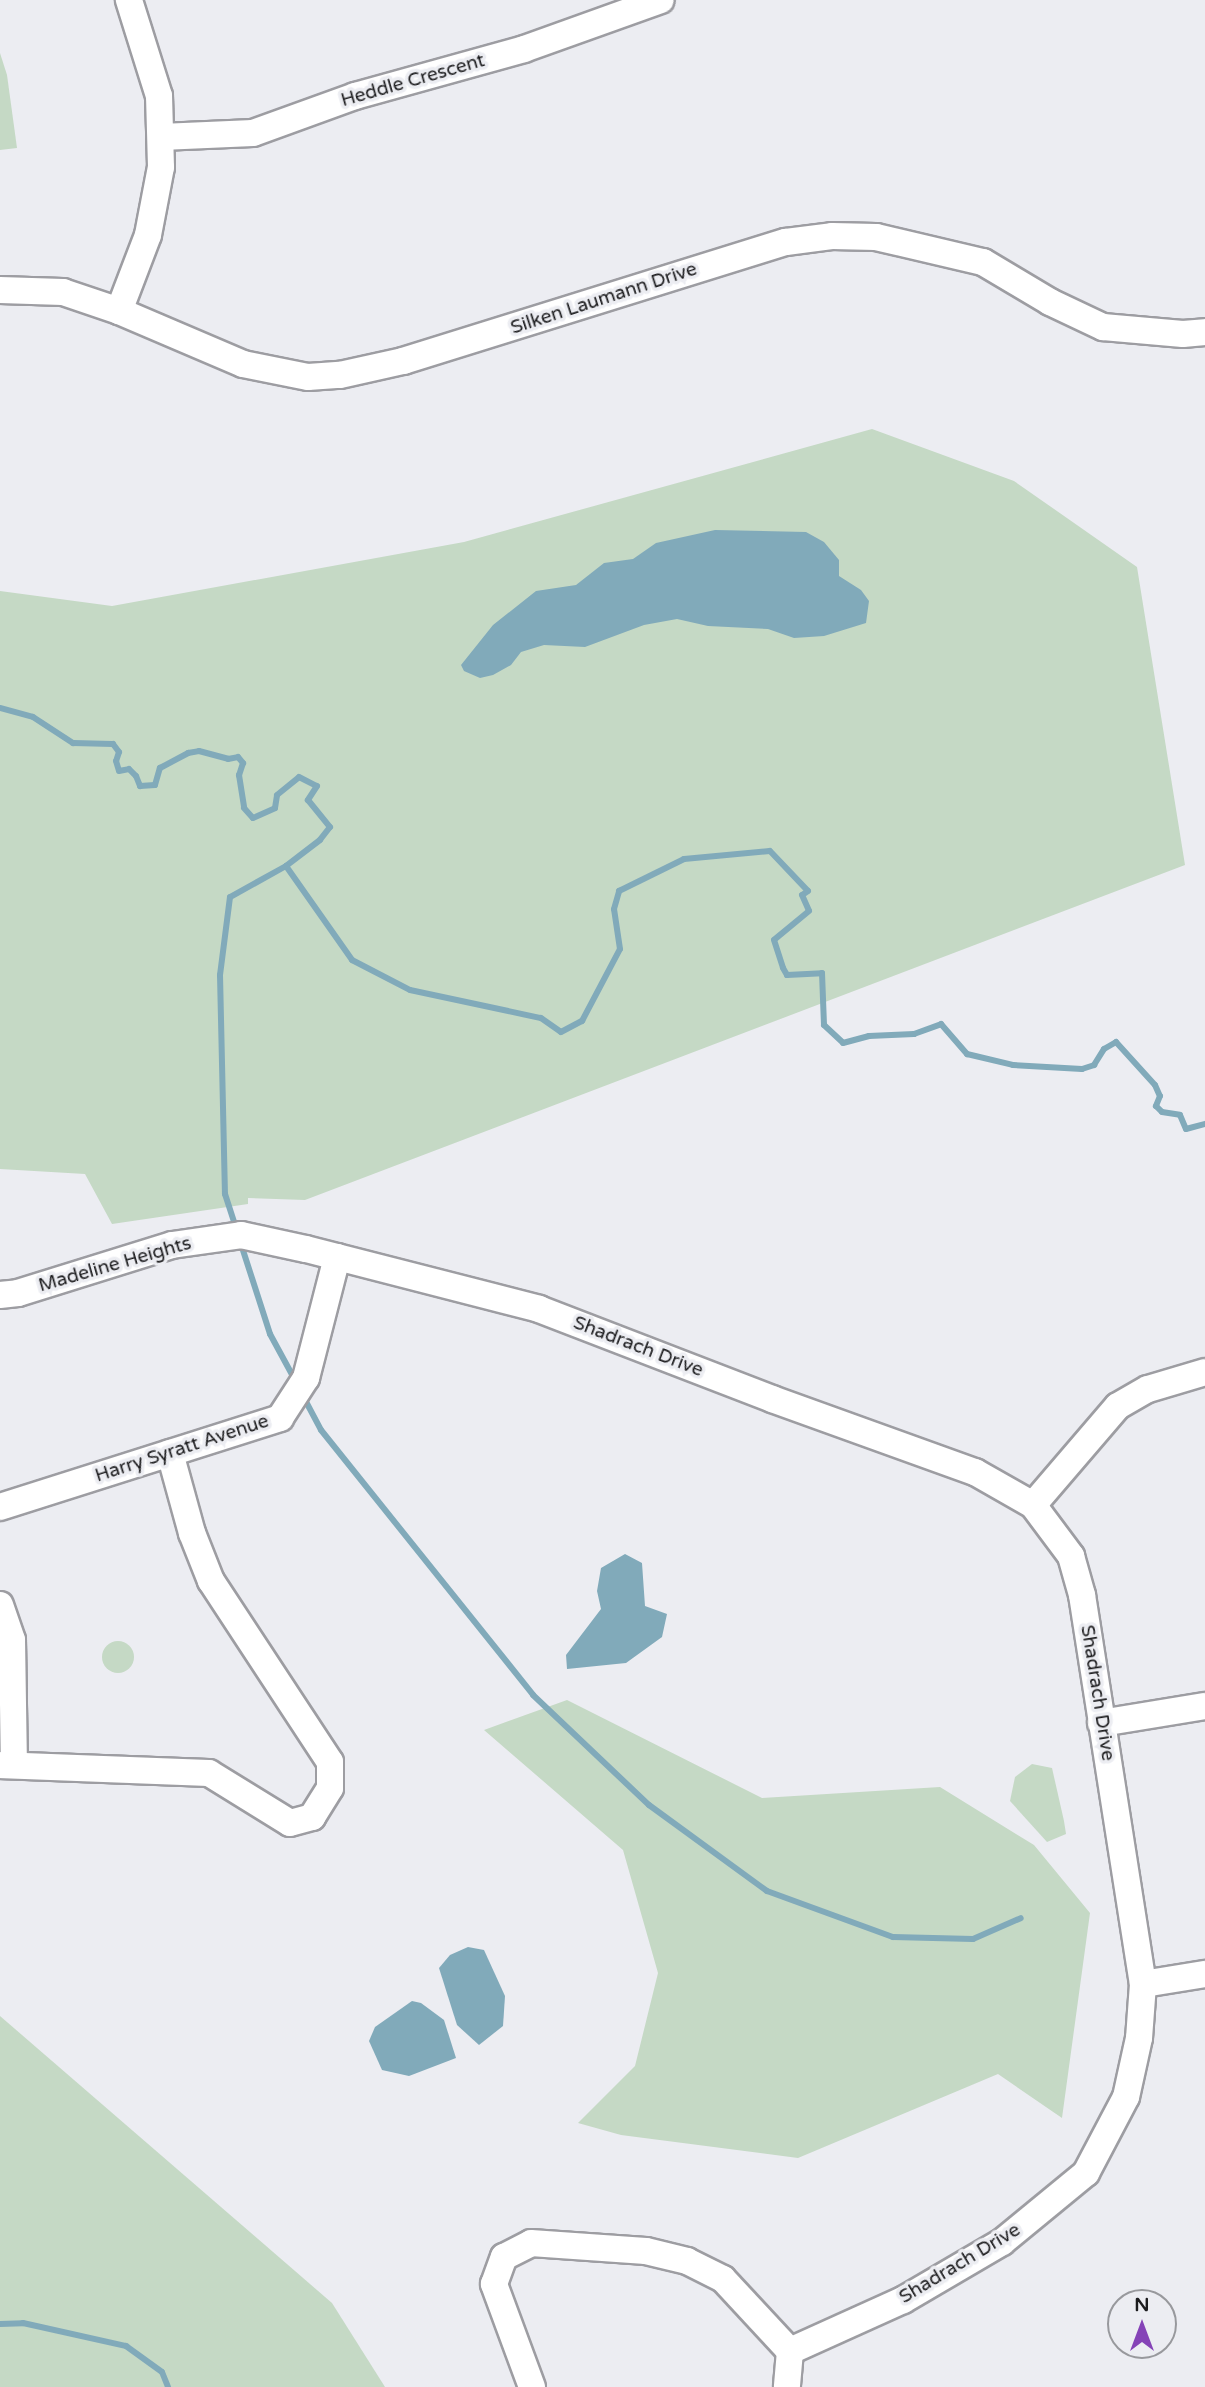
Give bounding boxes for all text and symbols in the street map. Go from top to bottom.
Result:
street label: Heddle Crescent [338,50,488,112]
street label: Silken Laumann Drive [508,258,700,340]
street label: Madeline Heights [36,1232,194,1298]
street label: Shadrach Drive [570,1312,706,1382]
street label: Harry Syratt Avenue [92,1410,272,1488]
street label: Shadrach Drive [1075,1623,1119,1763]
street label: Shadrach Drive [895,2219,1025,2309]
north arrow [1107,2289,1177,2359]
text: N [1134,2294,1150,2316]

